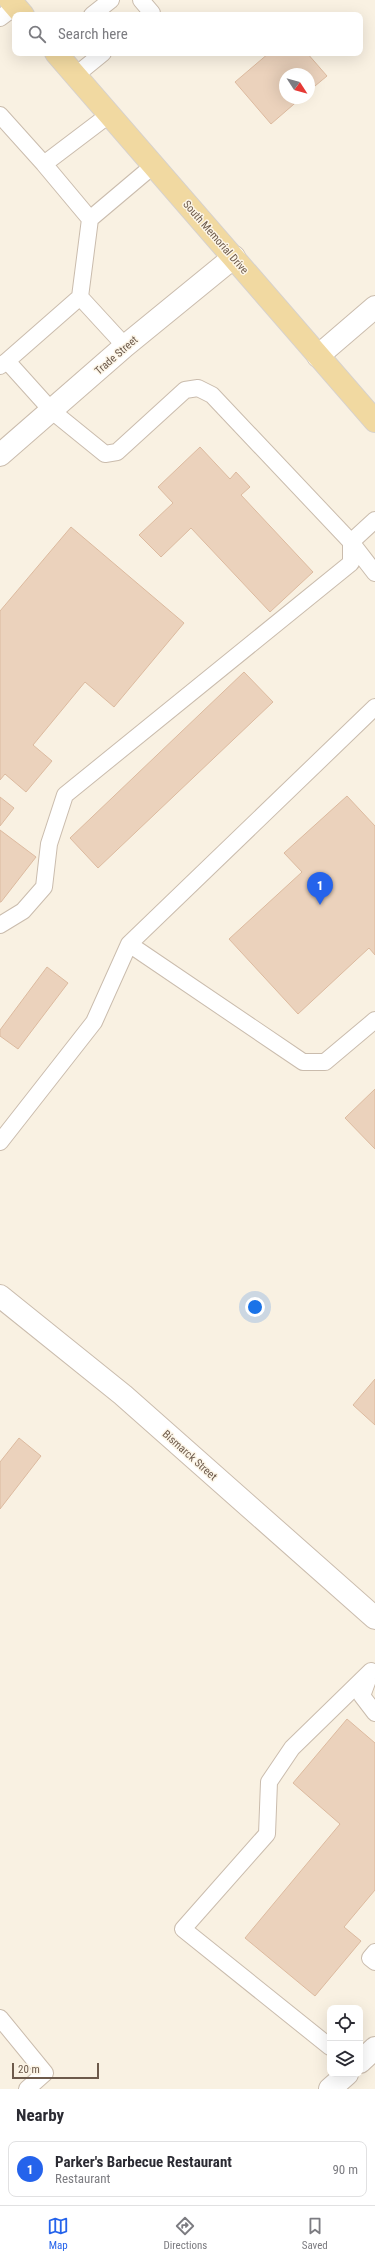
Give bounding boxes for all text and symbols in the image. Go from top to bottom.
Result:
search box [12,12,363,56]
icon: search [26,23,48,45]
text: Search here [58,25,128,43]
north arrow [279,68,315,104]
street label: South Memorial Drive [180,198,251,277]
street label: Trade Street [92,333,140,378]
pin: 1 [307,872,333,905]
your location [245,1297,265,1317]
street label: Bismarck Street [160,1428,220,1483]
map controls [327,2005,363,2077]
button: locate [327,2005,363,2041]
button: layers [327,2041,363,2077]
scale bar [12,2061,99,2080]
text: 20 m [18,2063,40,2076]
text: Nearby [16,2105,64,2125]
text: Parker's Barbecue Restaurant [55,2153,232,2171]
text: 1 [27,2162,33,2177]
text: 90 m [332,2162,358,2177]
text: Restaurant [55,2171,110,2186]
tab: Map [47,2215,69,2252]
tab: Directions [163,2215,207,2252]
tab: Saved [302,2215,328,2252]

